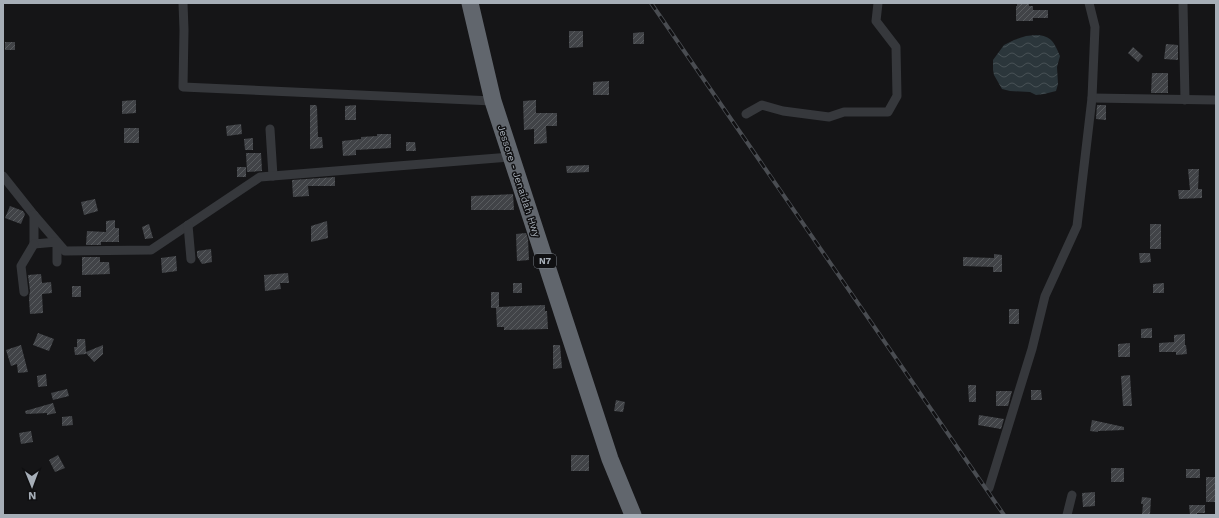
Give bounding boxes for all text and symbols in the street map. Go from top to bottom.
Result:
street label: Jessore - Jenaidah Hwy [496,123,543,239]
road number: N7 [534,254,556,268]
north arrow [12,466,52,506]
text: N [28,489,36,502]

